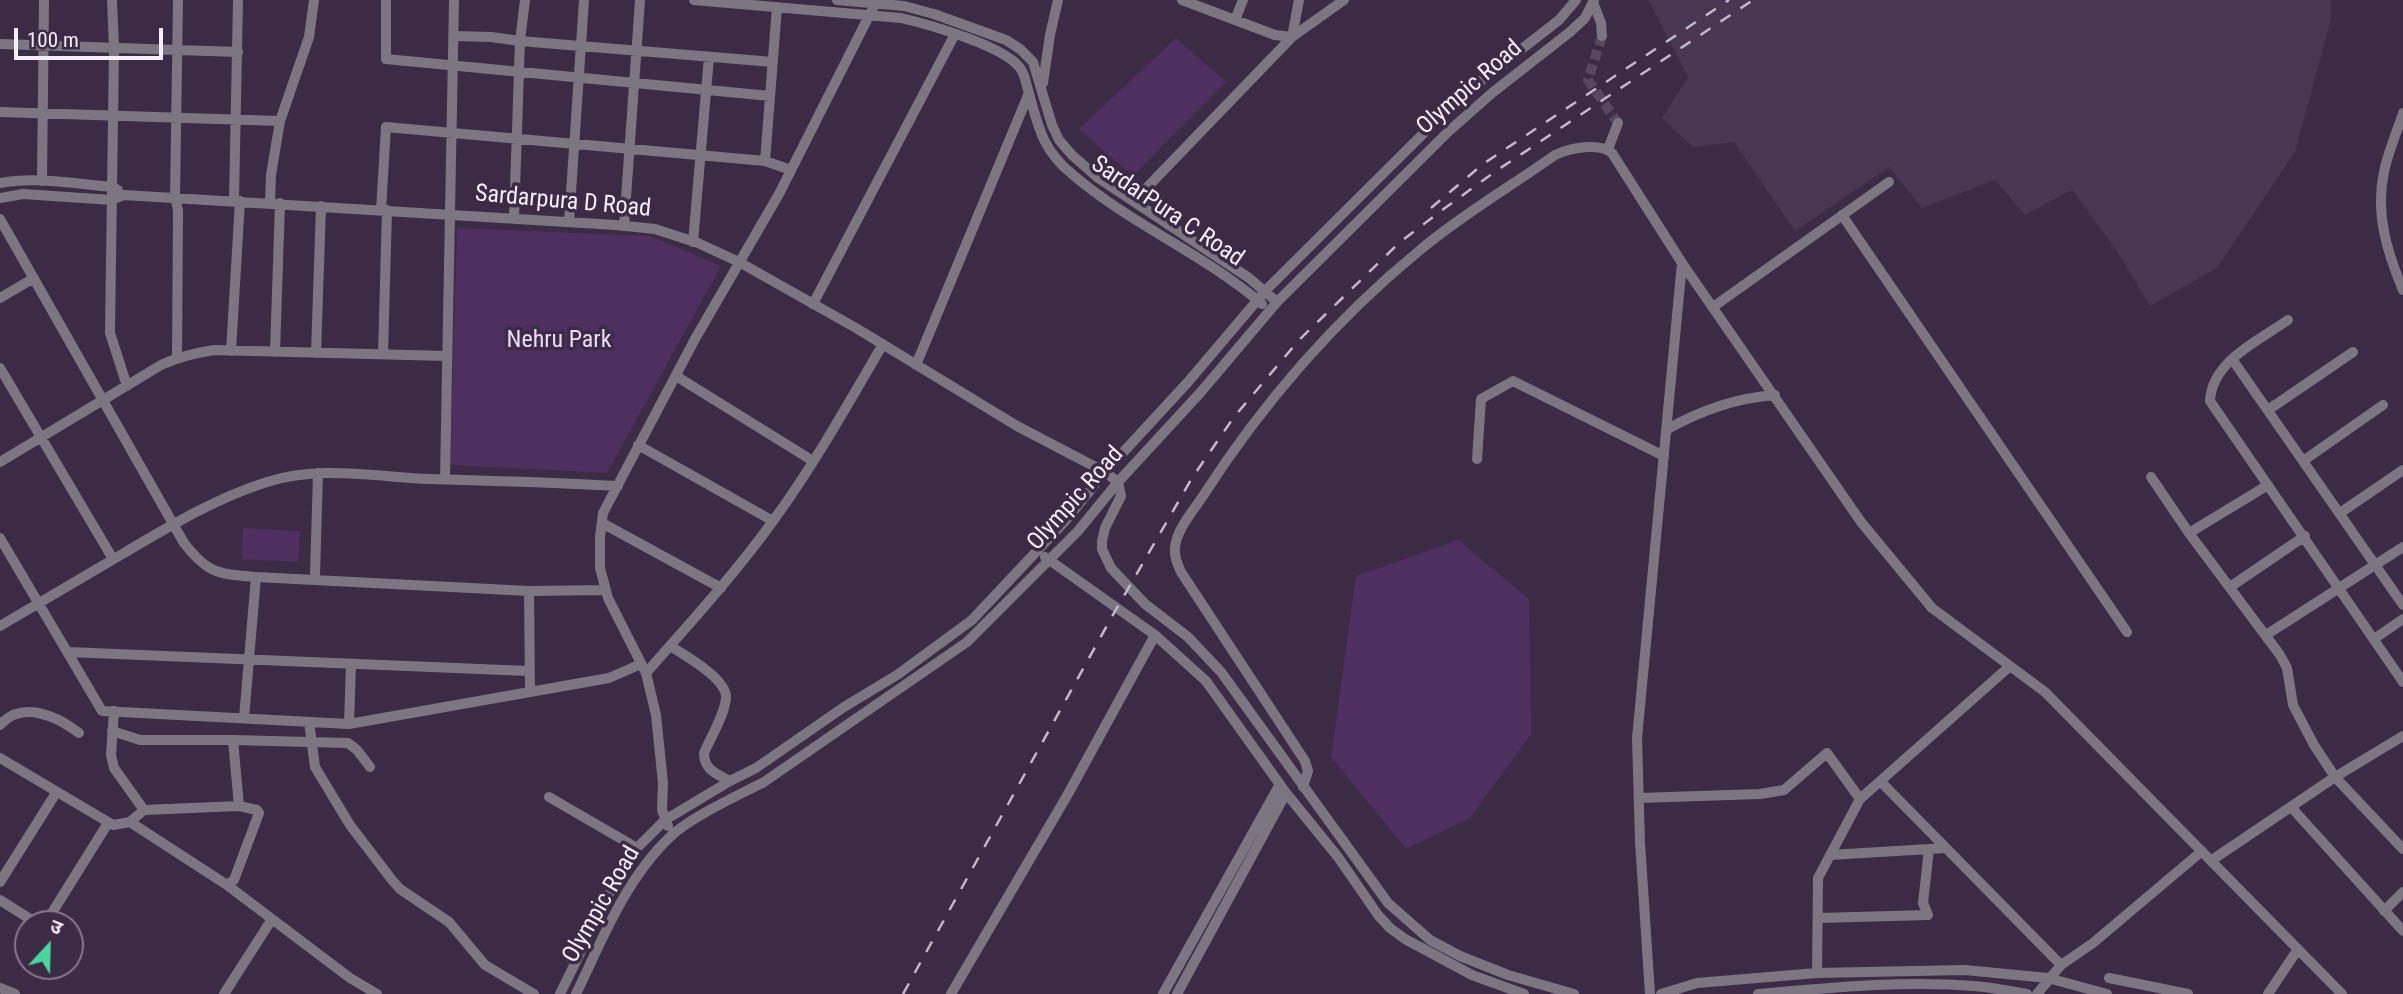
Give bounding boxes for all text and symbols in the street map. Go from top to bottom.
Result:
scale bar [18,14,166,58]
text: 100 m [27,28,79,52]
street label: Olympic Road [1411,34,1529,142]
street label: SardarPura C Road [1085,150,1249,274]
street label: Sardarpura D Road [474,180,652,224]
park label: Nehru Park [507,327,611,355]
street label: Olympic Road [1022,441,1130,557]
street label: Olympic Road [557,841,647,969]
north arrow [14,910,84,980]
text: उ [47,914,66,940]

